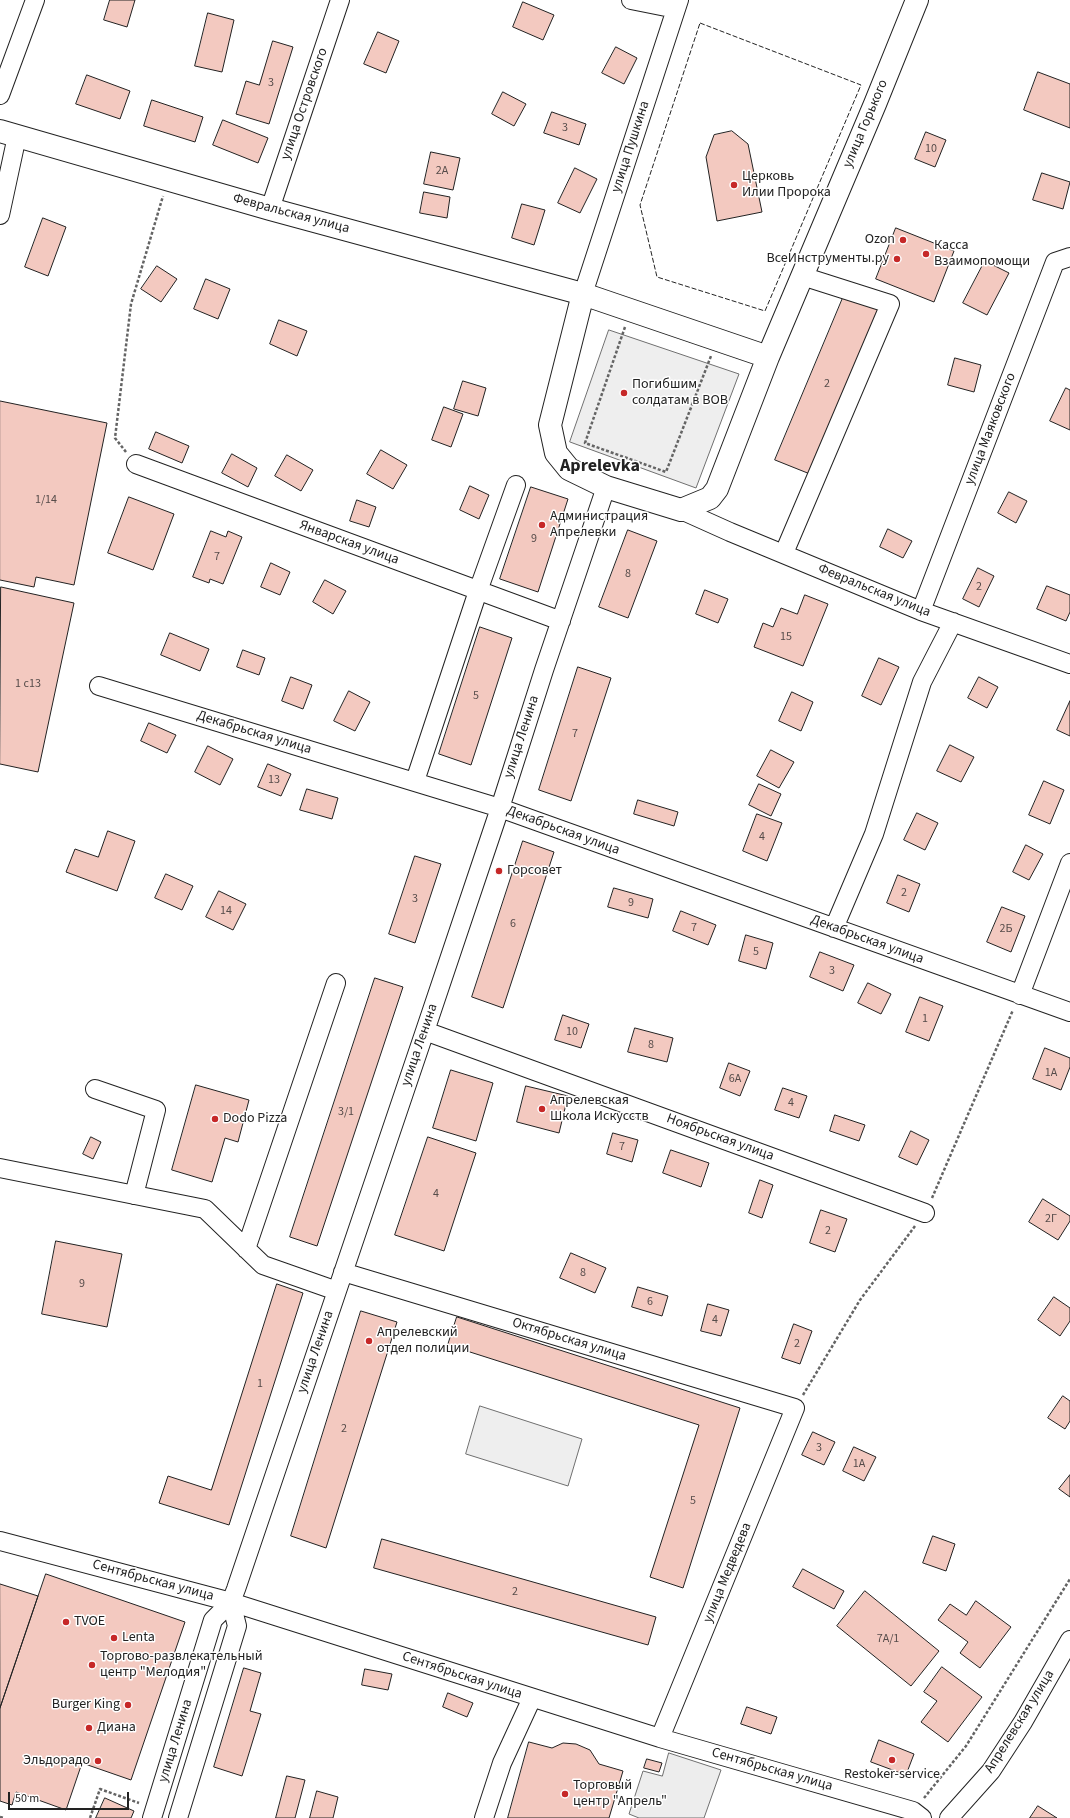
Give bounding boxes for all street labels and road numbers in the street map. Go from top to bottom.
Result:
street label: улица Островского [278,46,332,162]
street label: улица Горького [840,77,892,171]
street label: улица Пушкина [608,99,654,195]
street label: Февральская улица [231,190,351,238]
street label: улица Маяковского [962,371,1020,487]
street label: Январская улица [297,517,401,569]
street label: Февральская улица [815,561,933,621]
street label: улица Ленина [501,694,543,780]
street label: Декабрьская улица [195,708,313,758]
street label: Декабрьская улица [504,803,622,859]
street label: Декабрьская улица [808,912,926,968]
street label: улица Ленина [398,1002,442,1088]
street label: Ноябрьская улица [664,1111,776,1165]
street label: улица Ленина [294,1309,338,1395]
street label: Октябрьская улица [510,1315,628,1365]
street label: улица Медведева [700,1520,756,1626]
street label: Сентябрьская улица [90,1557,216,1605]
street label: Сентябрьская улица [400,1649,524,1703]
street label: Апрелевская улица [981,1667,1059,1777]
street label: улица Ленина [155,1697,197,1785]
street label: Сентябрьская улица [710,1745,834,1795]

